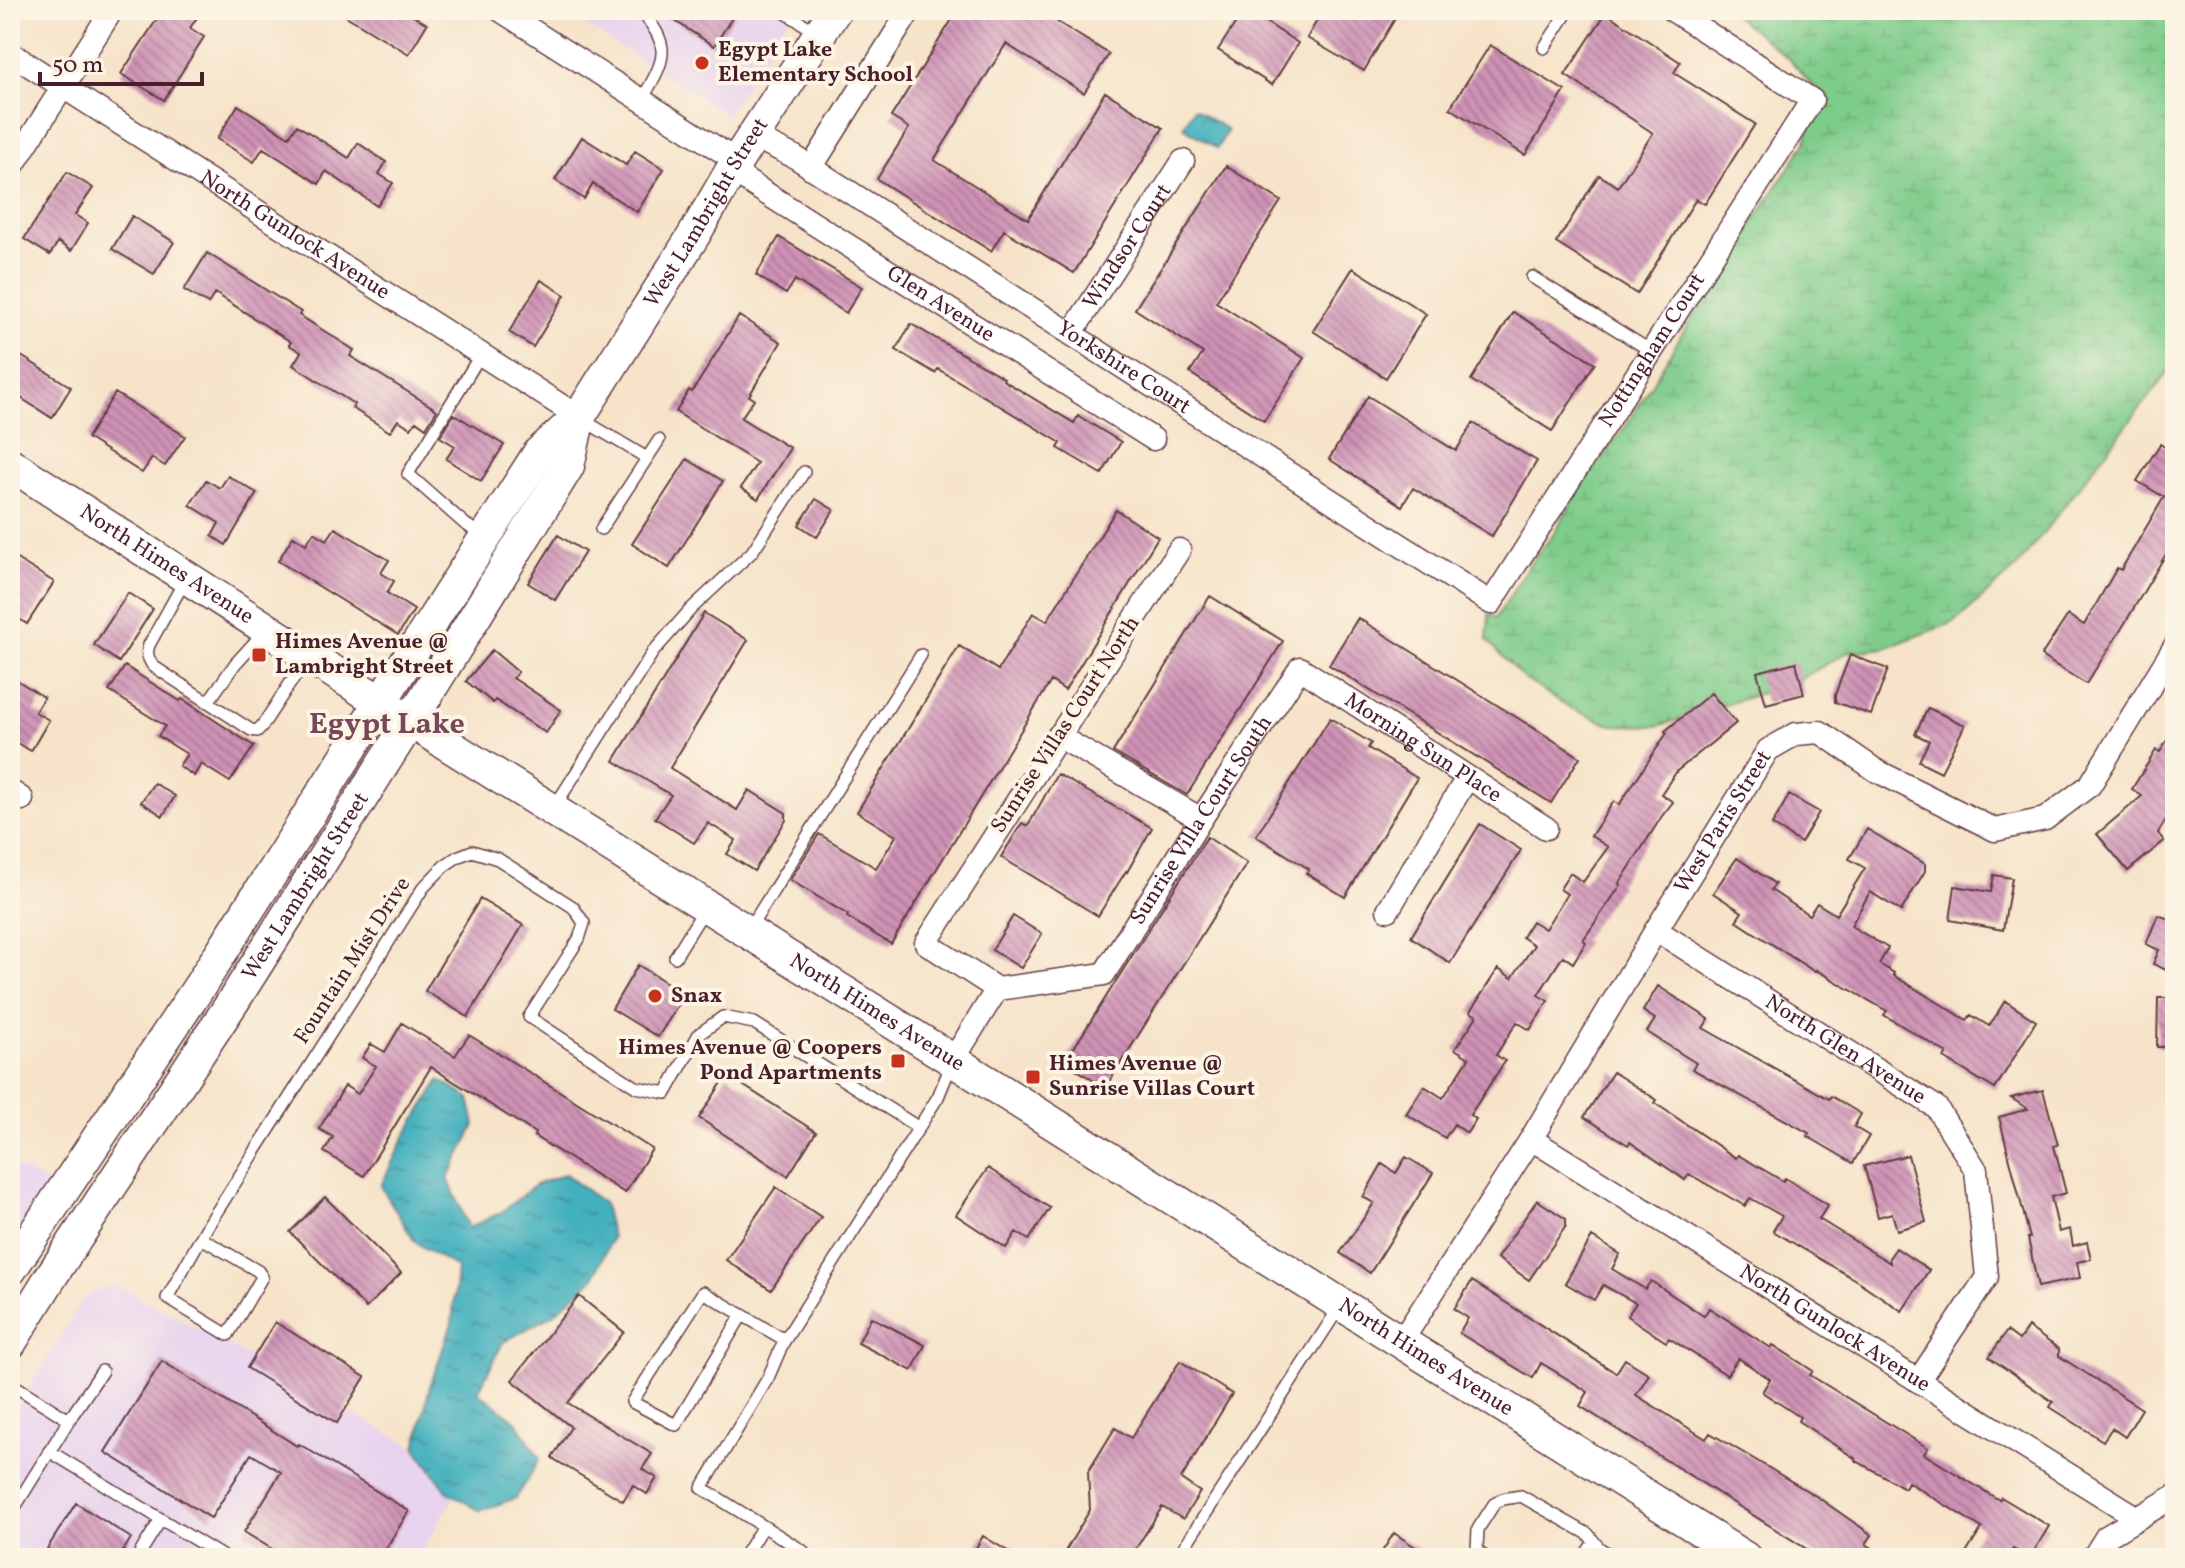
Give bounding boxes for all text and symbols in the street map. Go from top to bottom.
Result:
place label: Egypt Lake Elementary School [718,35,913,91]
scale bar [40,36,202,86]
text: 50 m [52,49,104,83]
marker: Egypt Lake Elementary School [693,54,711,72]
street label: West Lambright Street [637,112,777,314]
street label: North Gunlock Avenue [194,163,396,308]
street label: Windsor Court [1075,178,1180,315]
street label: Glen Avenue [881,258,1001,350]
street label: Nottingham Court [1591,267,1713,434]
street label: Yorkshire Court [1051,313,1197,422]
street label: North Himes Avenue [73,497,260,632]
street label: Sunrise Villas Court North [984,610,1148,840]
place label: Himes Avenue @ Lambright Street [275,627,454,683]
marker: Himes Avenue @ Lambright Street [250,646,268,664]
street label: Morning Sun Place [1338,685,1508,811]
district label: Egypt Lake [309,704,465,746]
street label: Sunrise Villa Court South [1123,709,1280,931]
street label: West Paris Street [1667,744,1780,899]
street label: West Lambright Street [235,786,377,987]
street label: Fountain Mist Drive [287,871,419,1051]
street label: North Himes Avenue [783,946,971,1079]
place label: Snax [671,981,722,1012]
marker: Snax [646,987,664,1005]
street label: North Glen Avenue [1759,987,1932,1112]
place label: Himes Avenue @ Coopers Pond Apartments [619,1033,882,1089]
place label: Himes Avenue @ Sunrise Villas Court [1049,1049,1255,1105]
marker: Himes Avenue @ Coopers Pond Apartments [889,1052,907,1070]
marker: Himes Avenue @ Sunrise Villas Court [1024,1068,1042,1086]
street label: North Gunlock Avenue [1733,1257,1936,1400]
street label: North Himes Avenue [1332,1291,1519,1424]

